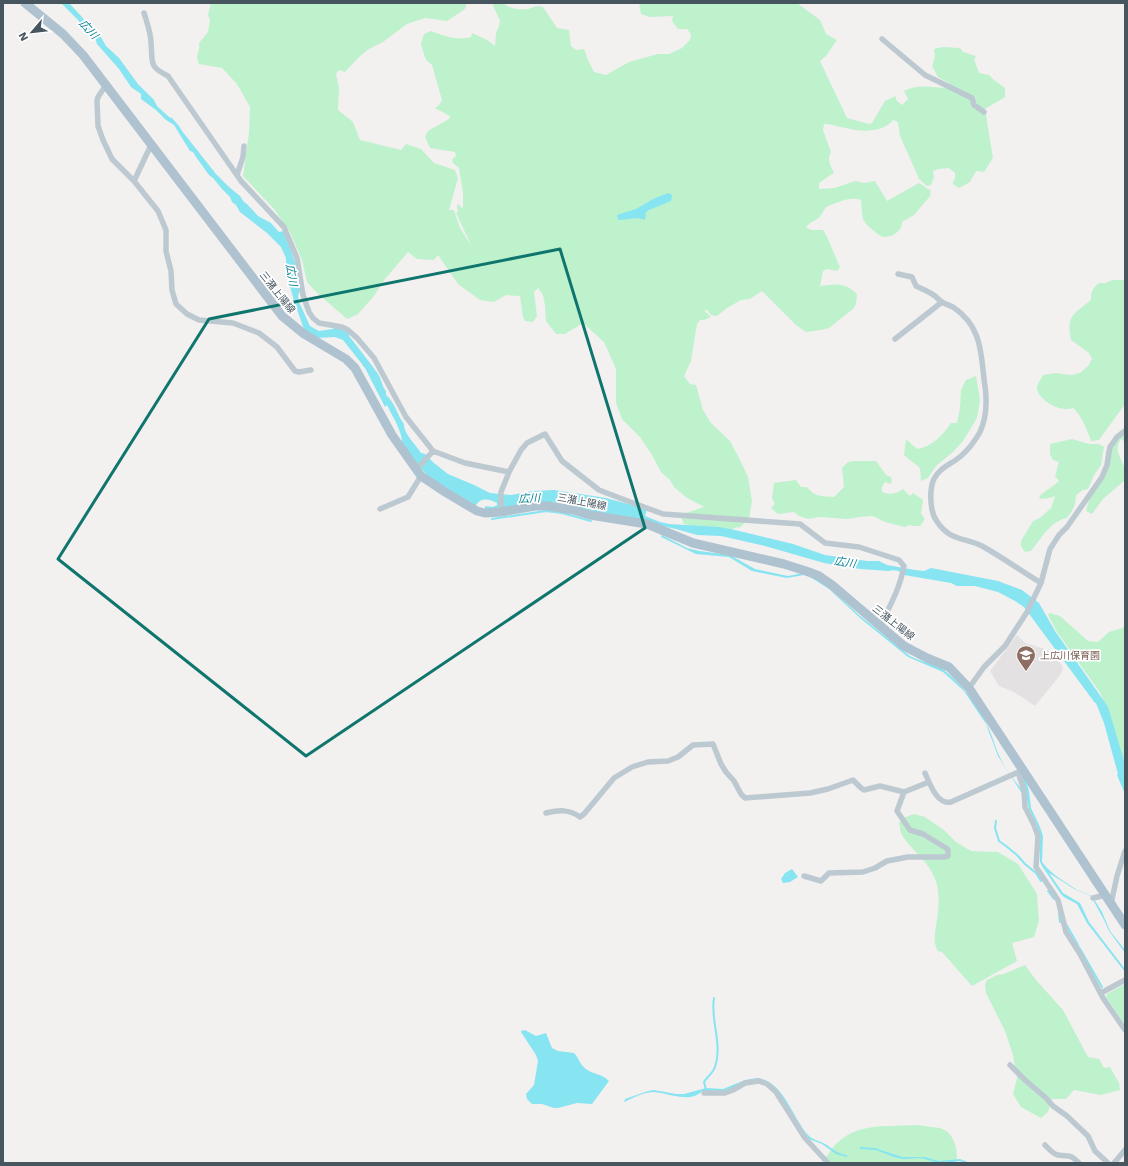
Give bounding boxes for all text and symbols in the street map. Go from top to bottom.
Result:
north arrow [12,12,52,52]
water label: 広川 [76,17,102,43]
text: N [16,30,31,43]
water label: 広川 [283,263,300,288]
street label: 三潴上陽線 [258,269,298,315]
street label: 三潴上陽線 [556,491,607,512]
water label: 広川 [518,492,541,505]
water label: 広川 [833,554,858,571]
street label: 三潴上陽線 [871,603,917,642]
school or university icon: 上広川保育園 [1015,644,1037,672]
place label: 上広川保育園 [1040,650,1100,661]

